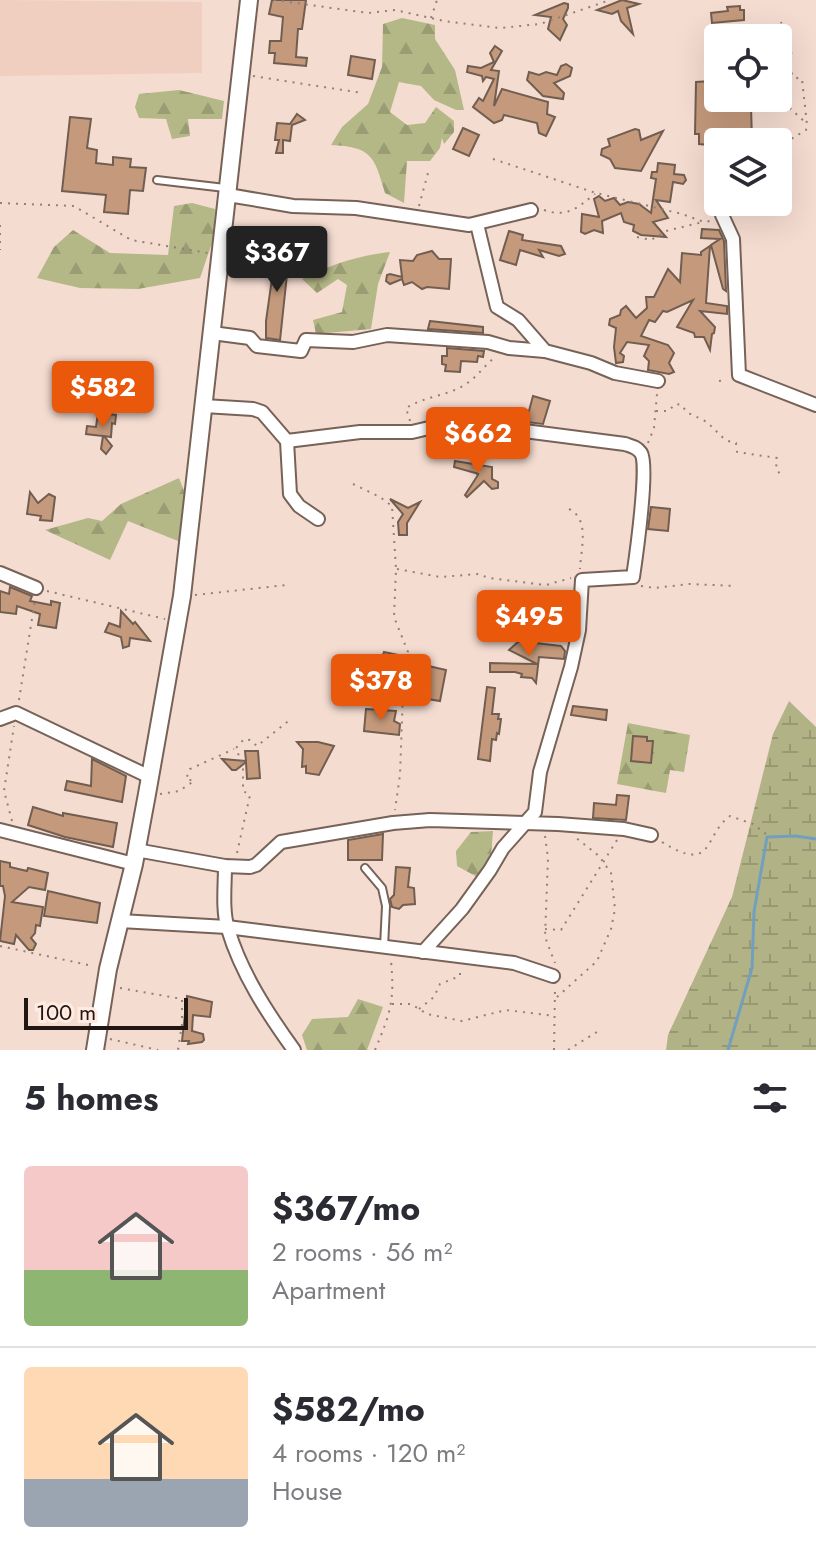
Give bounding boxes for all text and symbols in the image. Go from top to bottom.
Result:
map controls [704,24,792,216]
button: locate [704,24,792,112]
button: layers [704,128,792,216]
pin: $367 [230,226,324,294]
text: $367 [244,233,310,271]
pin: $582 [56,361,150,429]
text: $582 [70,368,136,406]
pin: $662 [431,407,525,475]
text: $662 [444,414,512,452]
pin: $495 [482,590,576,658]
text: $495 [495,597,563,635]
pin: $378 [334,654,428,722]
text: $378 [349,661,413,699]
scale bar [24,994,188,1030]
text: 100 m [36,996,96,1028]
text: 5 homes [24,1074,158,1123]
icon: filters [748,1076,792,1120]
text: $367/mo [272,1184,420,1233]
icon: home [88,1198,184,1294]
text: 2 rooms · 56 m² [272,1233,452,1271]
text: Apartment [272,1271,385,1309]
text: $582/mo [272,1385,425,1434]
icon: home [88,1399,184,1495]
text: 4 rooms · 120 m² [272,1434,465,1472]
text: House [272,1472,342,1510]

